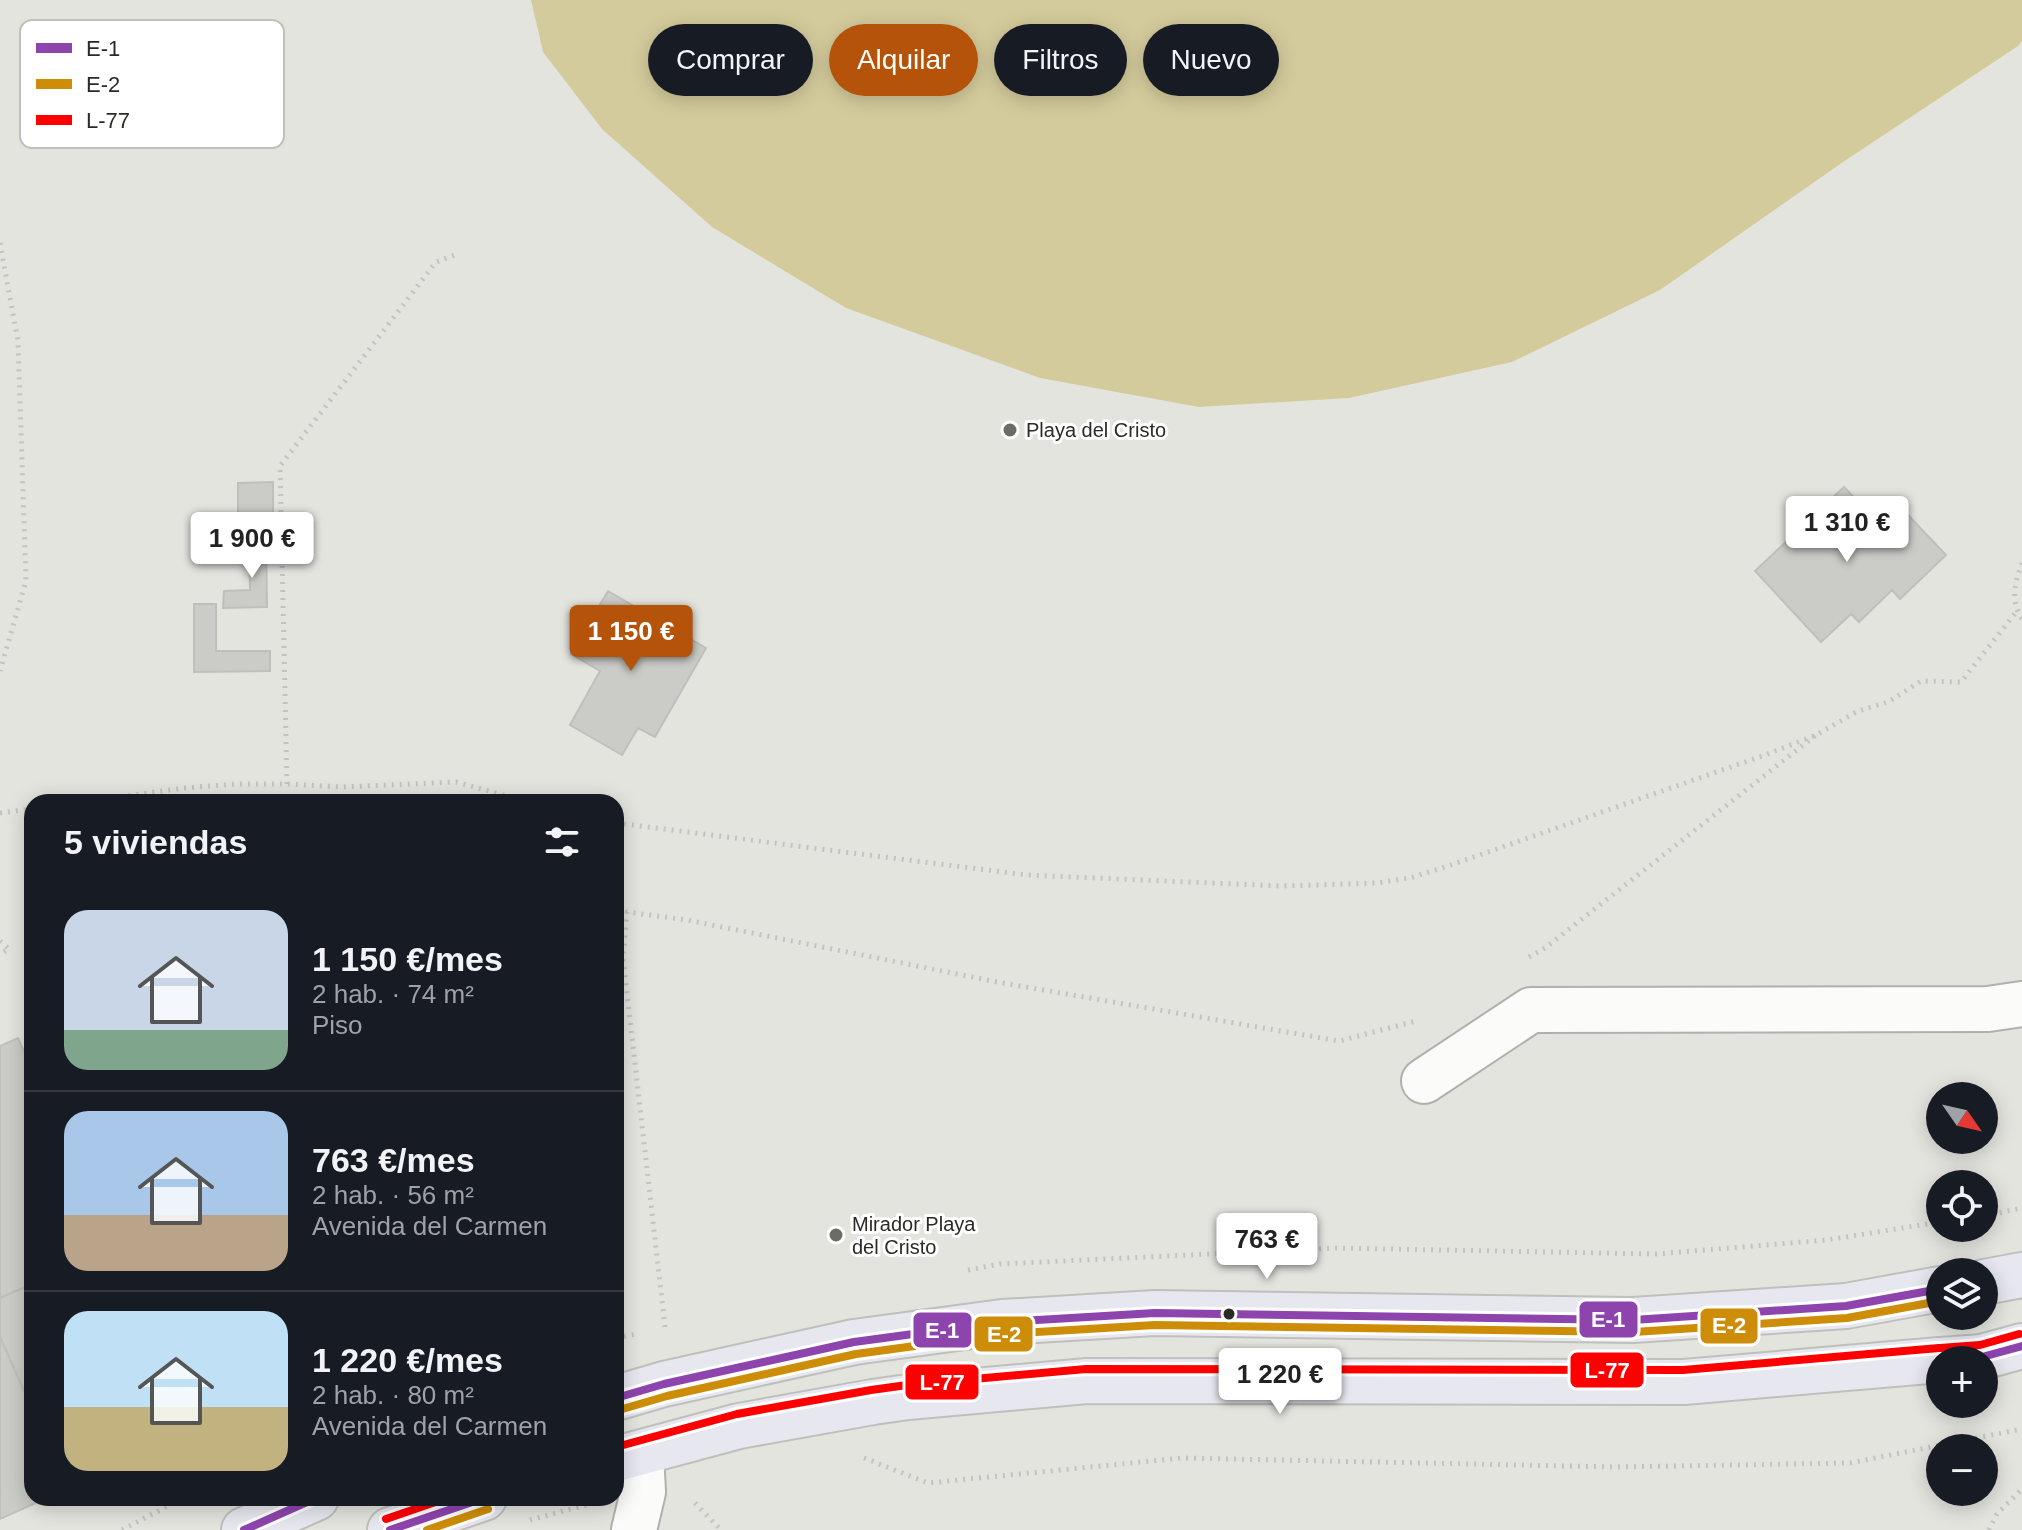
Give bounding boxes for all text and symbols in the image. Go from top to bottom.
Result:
legend [20,20,284,148]
chip: Comprar [648,24,813,96]
chip: Alquilar [829,24,978,96]
chip: Filtros [994,24,1127,96]
chip: Nuevo [1143,24,1279,96]
text: E-1 [86,36,120,61]
text: E-2 [86,72,120,97]
text: L-77 [86,108,130,133]
place label: Playa del Cristo [1026,419,1166,441]
marker: Playa del Cristo [1001,421,1019,439]
pin: 1 310 € [1773,496,1921,564]
text: 1 310 € [1804,507,1890,537]
pin: 1 900 € [178,512,326,580]
text: 1 900 € [209,523,295,553]
pin: 1 150 € [557,605,705,673]
text: 1 150 € [588,616,674,646]
icon: filters [540,820,584,864]
text: 5 viviendas [64,823,247,861]
text: 1 150 €/mes [312,940,503,978]
icon: home [128,942,224,1038]
text: 2 hab. · 74 m² [312,979,474,1009]
text: Piso [312,1010,363,1040]
north arrow [1926,1082,1998,1154]
map controls [1926,1082,1998,1506]
text: 763 €/mes [312,1141,475,1179]
icon: home [128,1143,224,1239]
button: locate [1926,1170,1998,1242]
text: 2 hab. · 56 m² [312,1180,474,1210]
text: Avenida del Carmen [312,1211,547,1241]
place label: Mirador Playa del Cristo [852,1213,976,1258]
pin: 763 € [1211,1213,1323,1281]
text: 763 € [1234,1224,1300,1254]
marker: Mirador Playa del Cristo [827,1226,845,1244]
button: layers [1926,1258,1998,1330]
line badge: E-1 [1578,1300,1639,1339]
unlabelled marker [1221,1306,1237,1322]
text: E-1 [1591,1307,1625,1332]
line badge: E-2 [1699,1307,1759,1345]
line badge: E-1 [912,1311,973,1349]
text: E-2 [1712,1313,1746,1338]
line badge: E-2 [973,1315,1034,1353]
text: E-1 [925,1318,959,1343]
text: E-2 [987,1322,1021,1347]
text: 1 220 €/mes [312,1341,503,1379]
icon: home [128,1343,224,1439]
button: + [1926,1346,1998,1418]
pin: 1 220 € [1206,1348,1354,1416]
line badge: L-77 [1569,1351,1645,1389]
text: L-77 [1584,1358,1630,1383]
text: 1 220 € [1237,1359,1323,1389]
line badge: L-77 [904,1363,980,1401]
text: L-77 [919,1370,965,1395]
text: 2 hab. · 80 m² [312,1380,474,1410]
text: Avenida del Carmen [312,1411,547,1441]
button: − [1926,1434,1998,1506]

